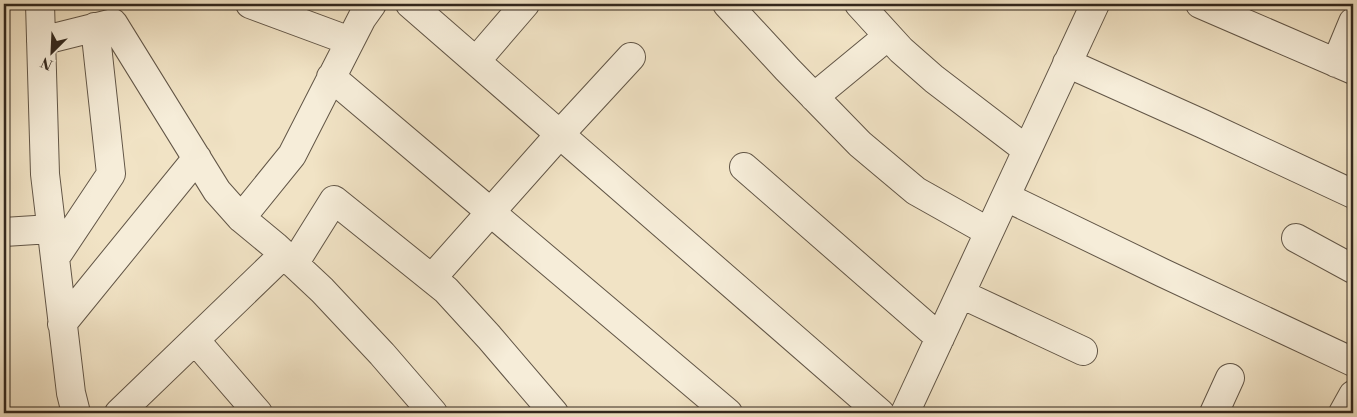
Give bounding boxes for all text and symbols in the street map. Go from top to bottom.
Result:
north arrow [28,28,78,78]
text: N [38,52,56,73]

